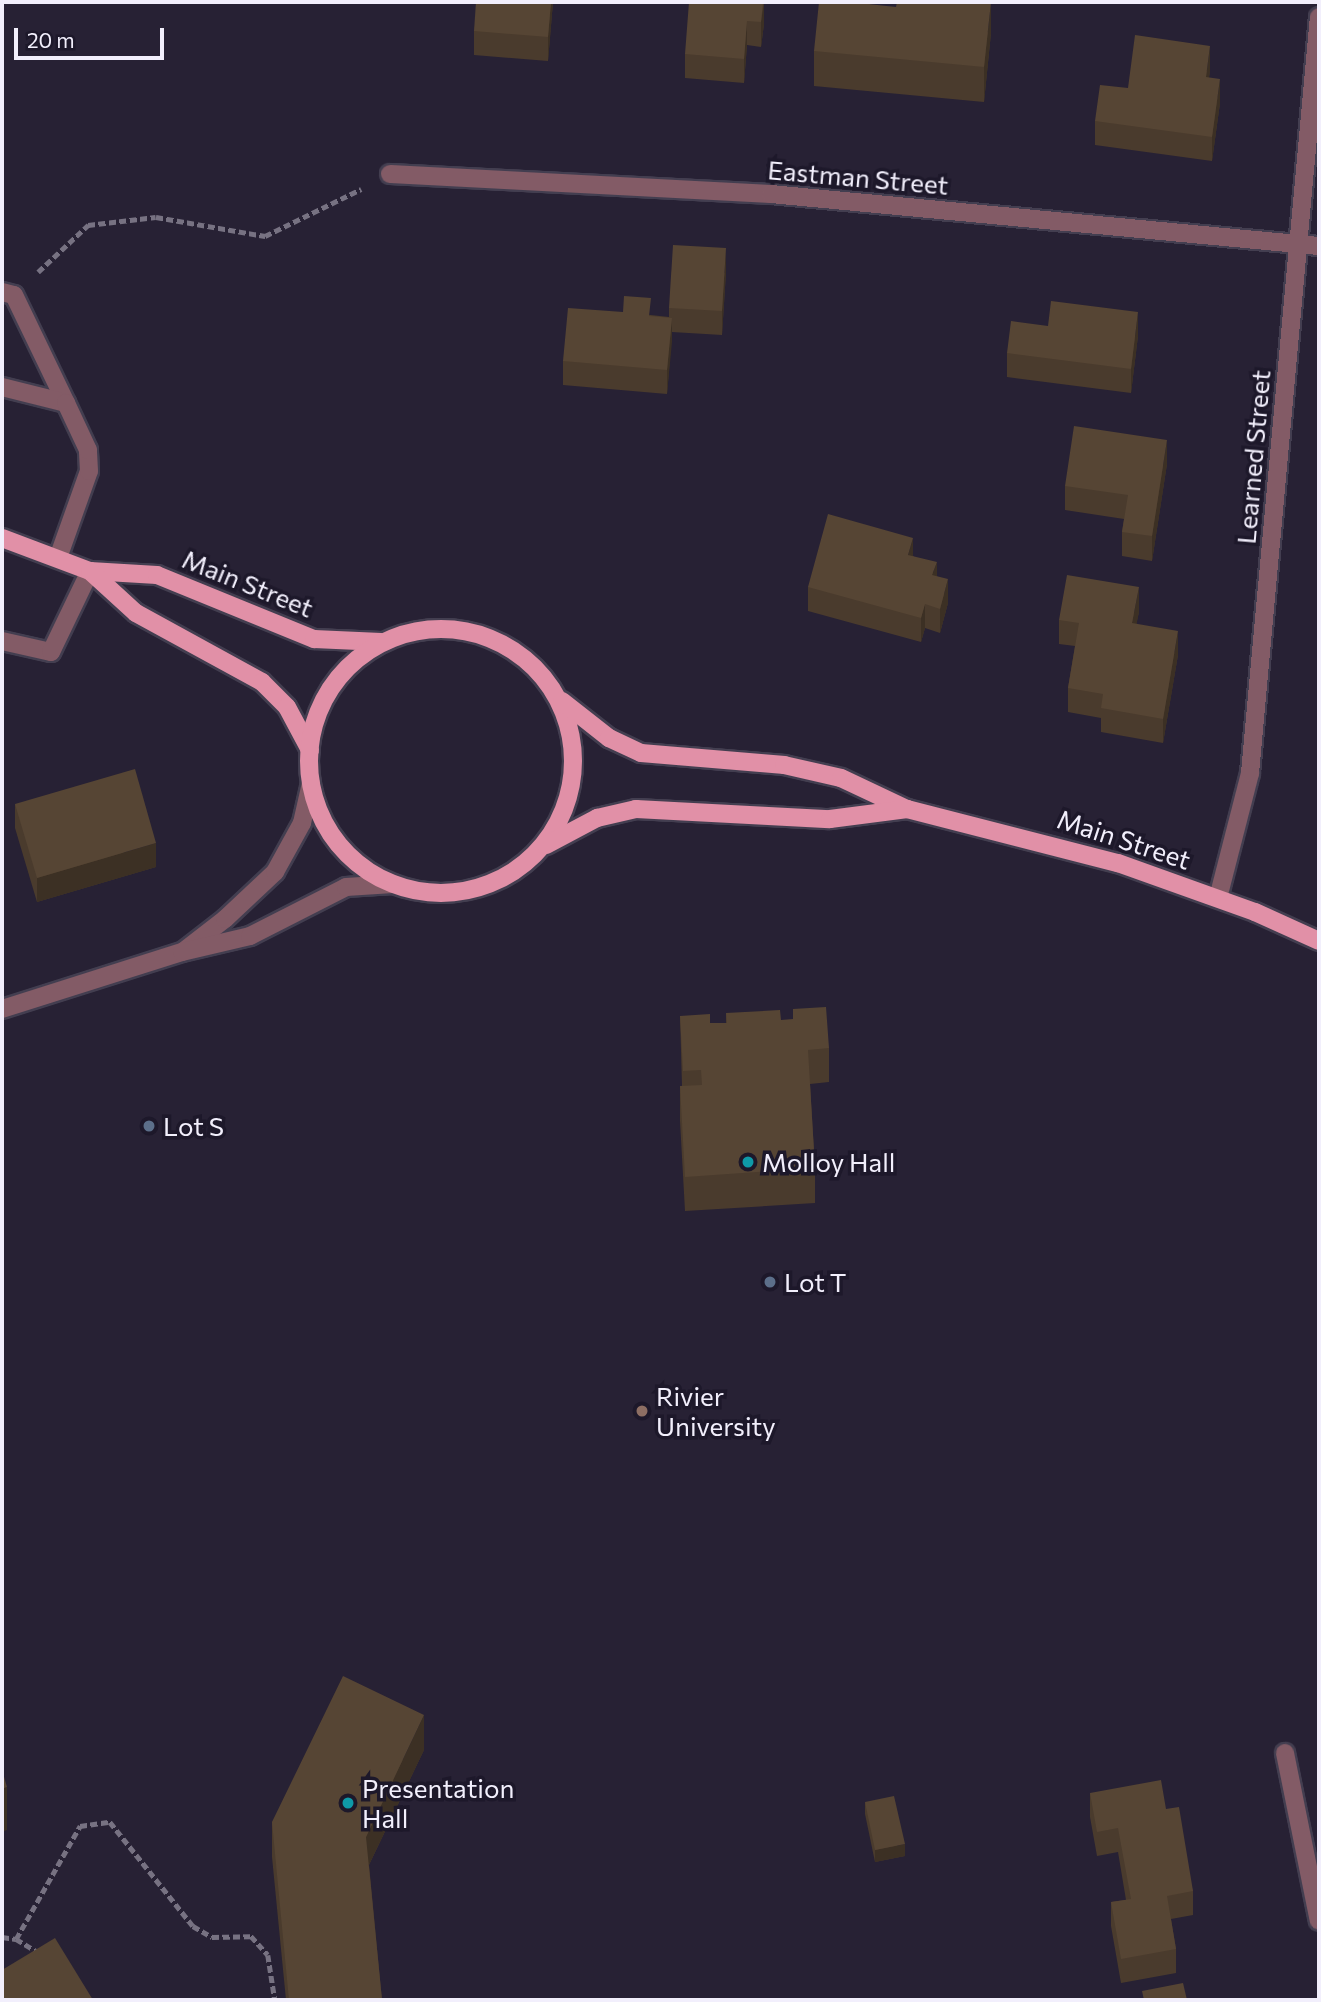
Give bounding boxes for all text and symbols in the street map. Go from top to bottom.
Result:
scale bar [18,14,168,58]
text: 20 m [27,27,75,52]
street label: Eastman Street [766,154,950,200]
street label: Learned Street [1230,369,1276,545]
street label: Main Street [178,543,318,623]
street label: Main Street [1053,803,1195,875]
place label: Lot S [163,1110,224,1142]
marker: Lot S [141,1118,157,1134]
place label: Molloy Hall [762,1146,895,1178]
marker: Molloy Hall [740,1154,756,1170]
place label: Lot T [784,1266,847,1298]
marker: Lot T [762,1274,778,1290]
place label: Rivier University [656,1380,776,1442]
marker: Rivier University [634,1403,650,1419]
place label: Presentation Hall [362,1772,514,1834]
marker: Presentation Hall [340,1795,356,1811]

